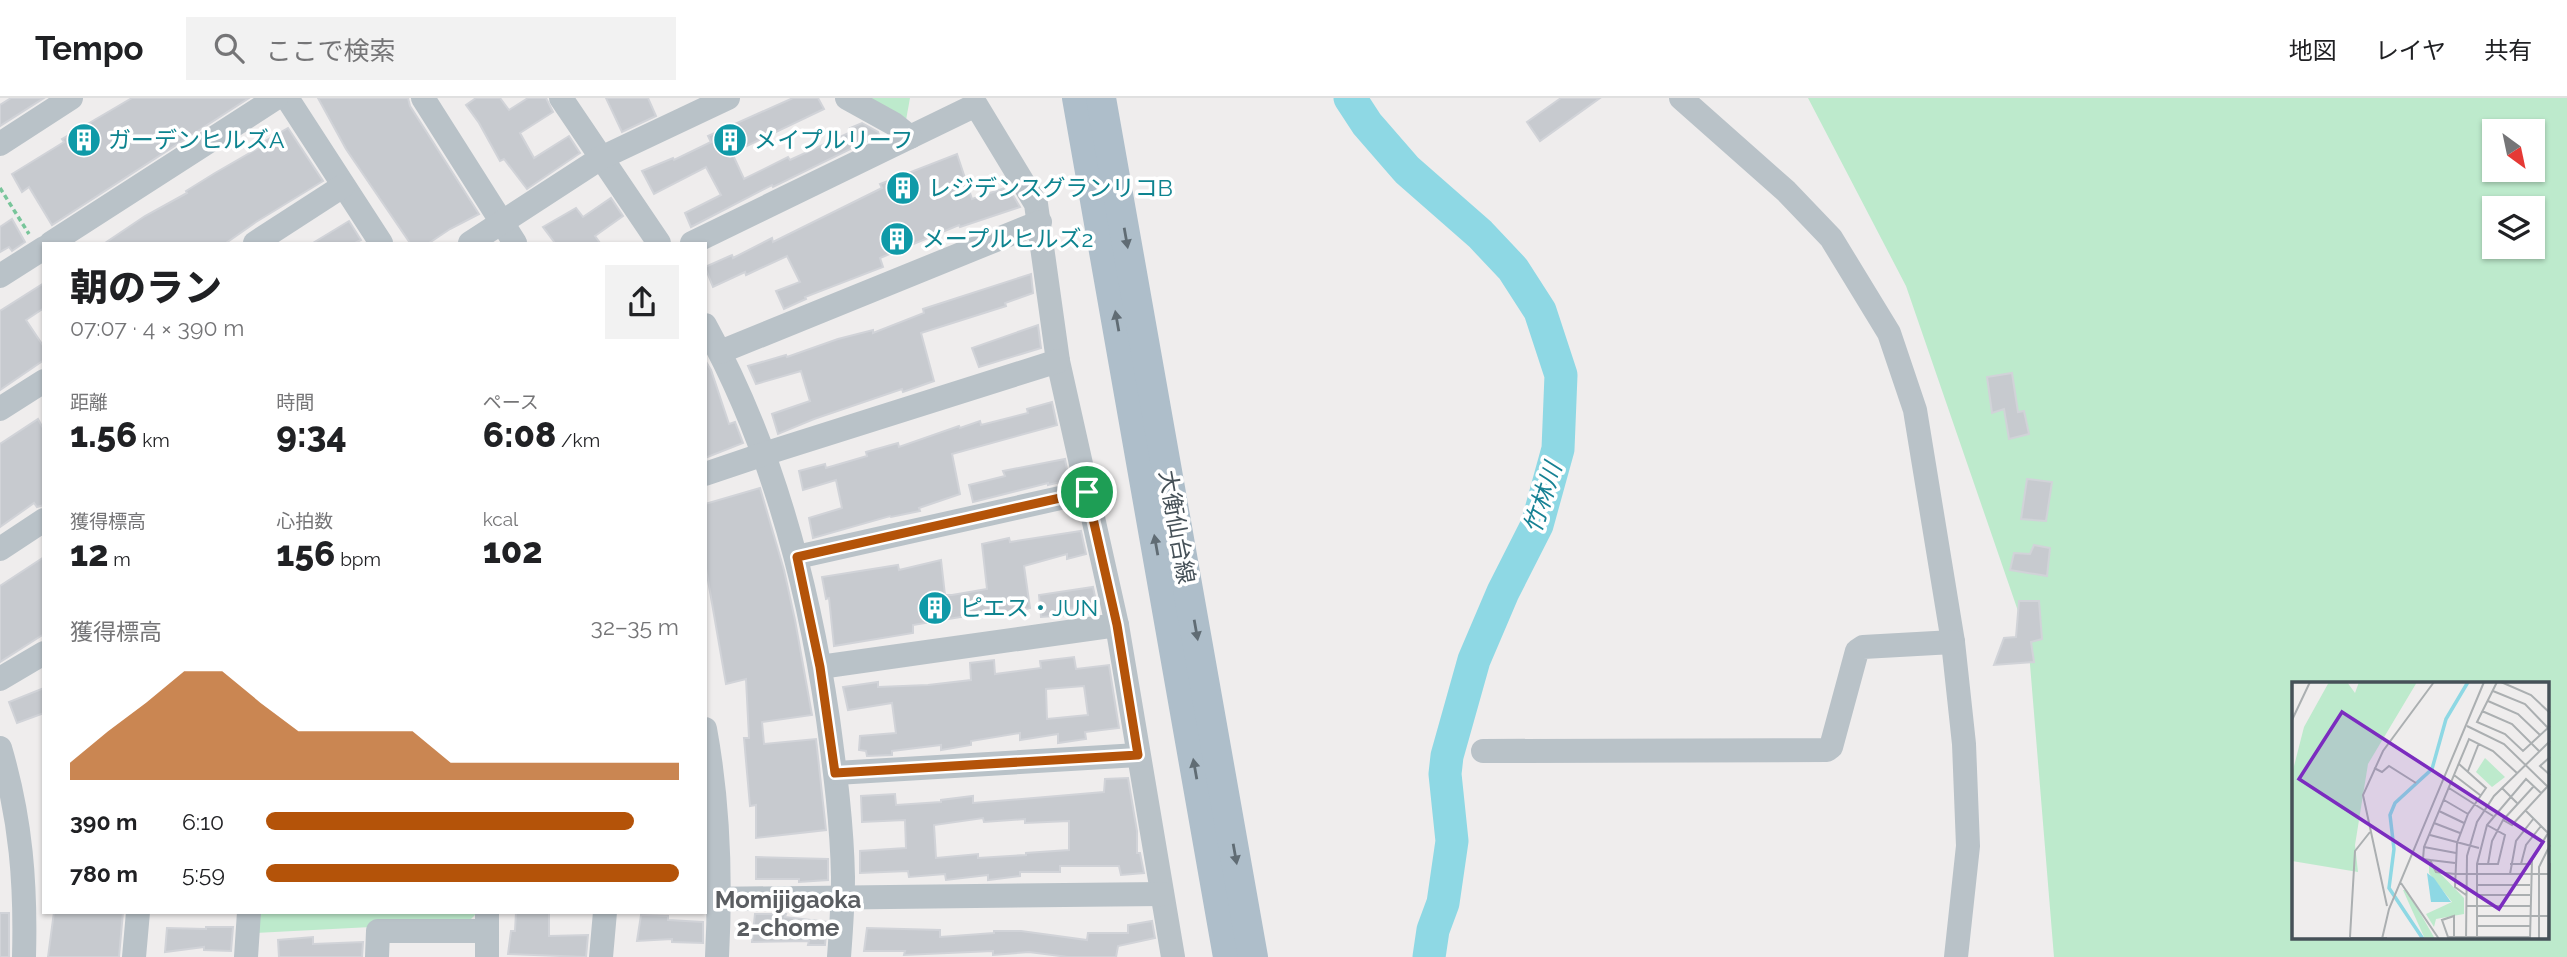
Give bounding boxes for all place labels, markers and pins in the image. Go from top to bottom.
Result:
building icon: ガーデンヒルズA [65,121,103,159]
building icon: メイプルリーフ [711,121,749,159]
place label: ガーデンヒルズA [108,126,285,153]
place label: メイプルリーフ [754,126,914,153]
building icon: レジデンスグランリコB [884,169,922,207]
place label: レジデンスグランリコB [928,174,1173,201]
building icon: メープルヒルズ2 [878,220,916,258]
place label: メープルヒルズ2 [922,225,1094,252]
pin [1057,462,1117,522]
building icon: ピエス・JUN [916,589,954,627]
place label: ピエス・JUN [960,594,1098,621]

